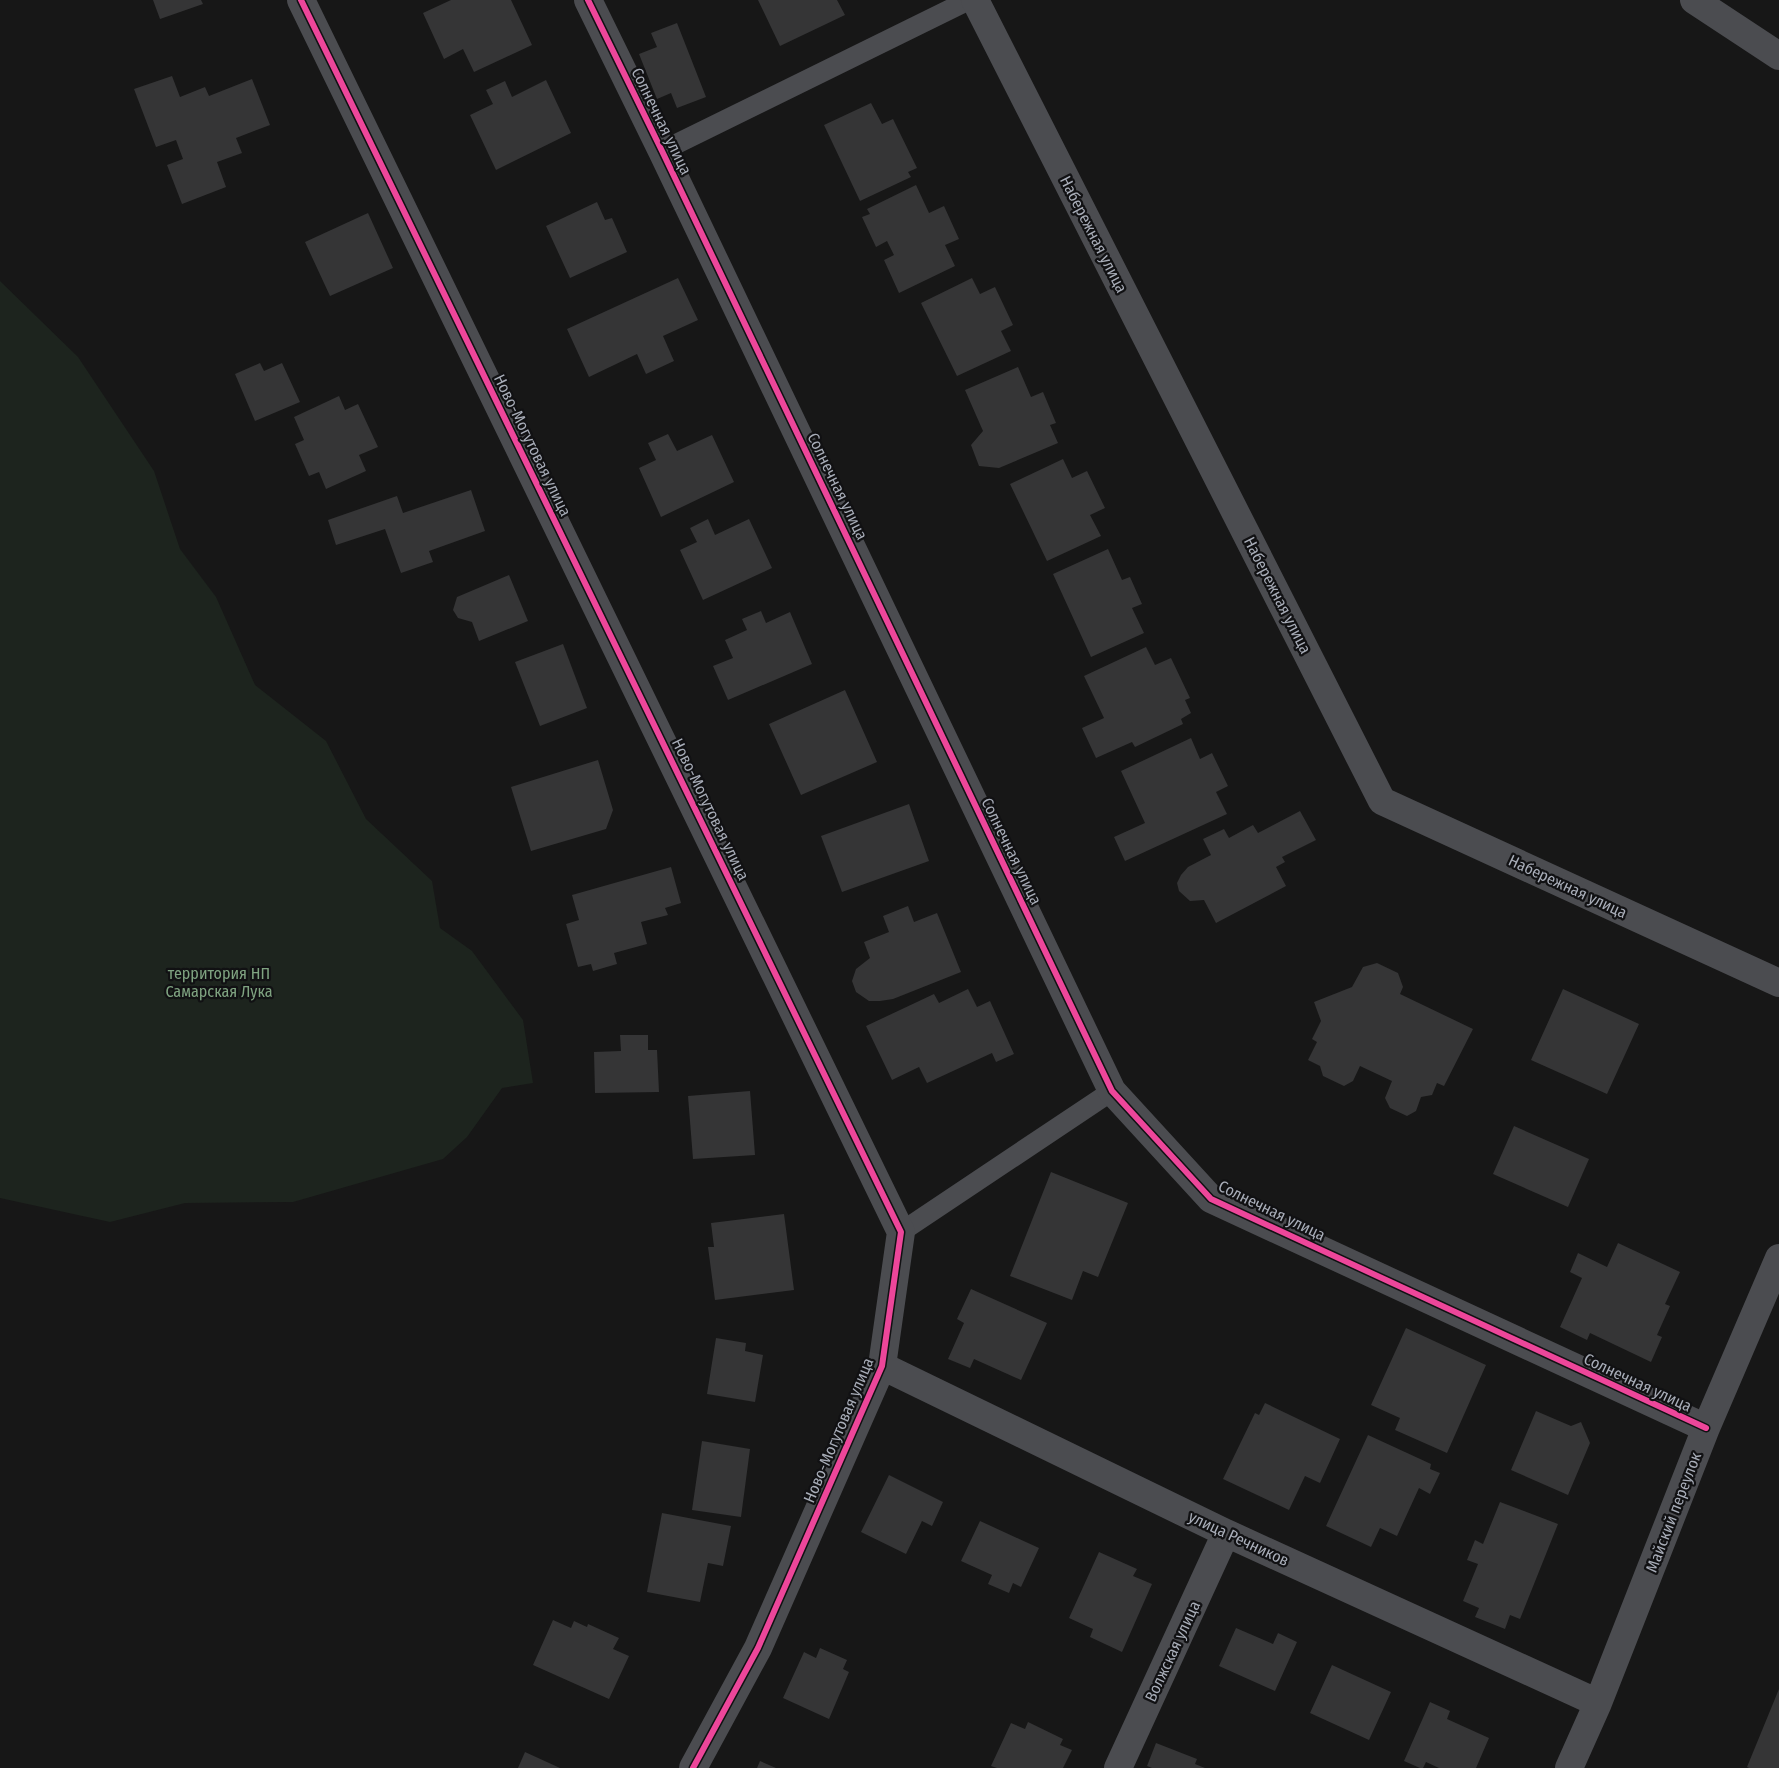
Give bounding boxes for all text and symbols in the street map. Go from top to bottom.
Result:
street label: Солнечная улица [627,65,696,178]
street label: Набережная улица [1056,173,1131,296]
street label: Ново-Могутовая улица [490,371,575,519]
street label: Солнечная улица [803,430,872,543]
street label: Набережная улица [1240,534,1315,657]
street label: Ново-Могутовая улица [668,735,753,883]
street label: Солнечная улица [977,795,1046,908]
street label: Набережная улица [1506,851,1630,922]
park label: территория НП Самарская Лука [165,964,273,1001]
street label: Солнечная улица [1215,1176,1329,1245]
street label: Солнечная улица [1581,1349,1695,1416]
street label: Ново-Могутовая улица [799,1355,878,1506]
street label: Майский переулок [1642,1449,1705,1575]
street label: улица Речников [1186,1507,1292,1570]
street label: Волжская улица [1141,1598,1204,1705]

